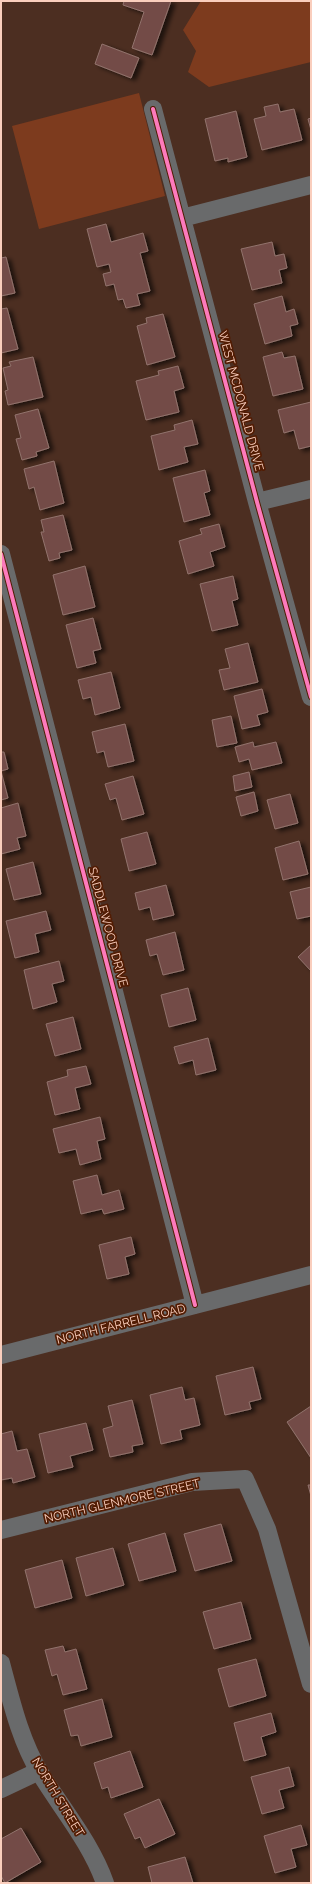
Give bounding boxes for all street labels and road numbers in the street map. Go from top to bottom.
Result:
street label: WEST MCDONALD DRIVE [216,329,266,473]
street label: SADDLEWOOD DRIVE [85,866,131,988]
street label: NORTH FARRELL ROAD [55,1301,187,1347]
street label: NORTH GLENMORE STREET [43,1476,202,1526]
street label: NORTH STREET [29,1755,87,1840]

